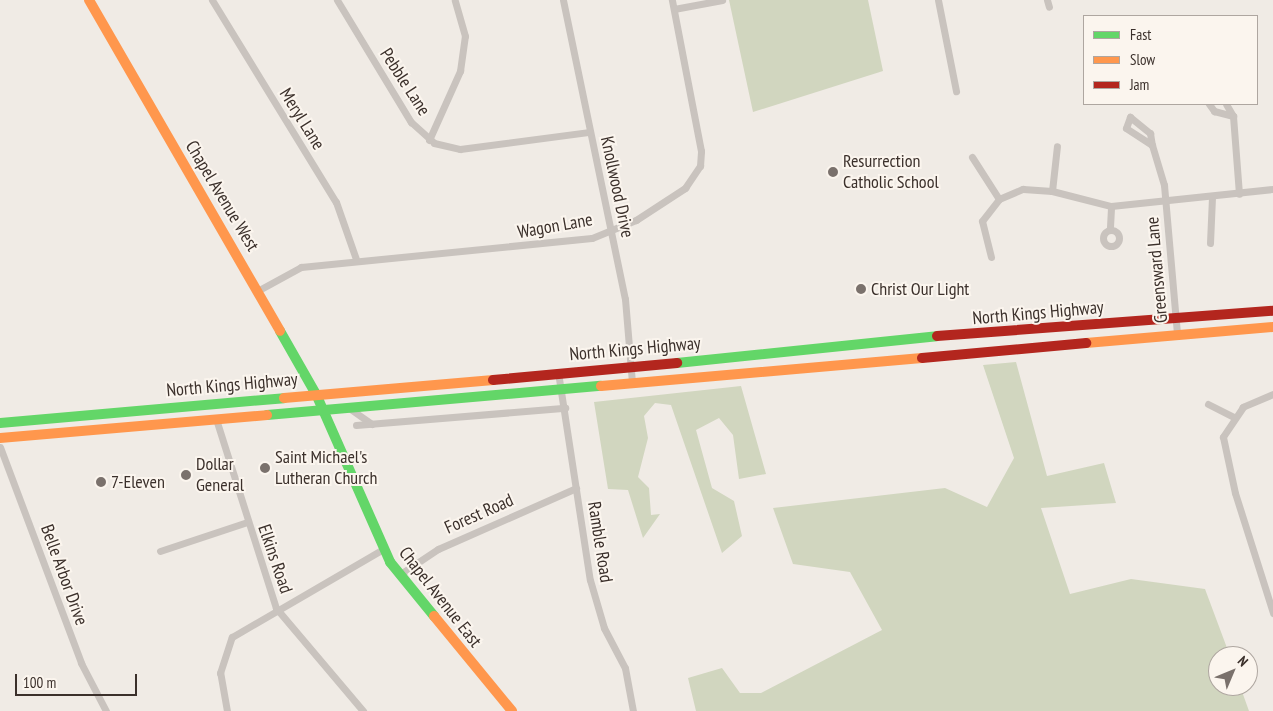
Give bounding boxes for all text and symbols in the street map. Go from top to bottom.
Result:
legend [1083,15,1258,105]
text: Fast [1130,25,1151,44]
street label: Pebble Lane [375,44,435,120]
text: Slow [1130,50,1155,69]
text: Jam [1130,75,1149,94]
street label: Meryl Lane [275,84,329,154]
street label: Knollwood Drive [596,134,638,240]
street label: Chapel Avenue West [180,136,264,256]
place label: Resurrection Catholic School [843,151,939,193]
marker: Resurrection Catholic School [827,166,839,178]
street label: Wagon Lane [516,209,594,243]
street label: Greensward Lane [1142,216,1172,324]
place label: Christ Our Light [871,278,969,300]
marker: Christ Our Light [855,283,867,295]
street label: North Kings Highway [971,297,1105,329]
street label: North Kings Highway [568,333,702,365]
street label: North Kings Highway [165,369,299,401]
place label: Saint Michael's Lutheran Church [275,447,377,489]
place label: Dollar General [196,454,244,496]
marker: Saint Michael's Lutheran Church [259,462,271,474]
marker: Dollar General [180,469,192,481]
place label: 7-Eleven [111,471,165,493]
marker: 7-Eleven [95,476,107,488]
street label: Forest Road [441,489,517,539]
street label: Ramble Road [583,500,617,584]
street label: Belle Arbor Drive [36,521,92,629]
street label: Elkins Road [253,522,297,596]
street label: Chapel Avenue East [394,542,486,652]
north arrow [1208,646,1258,696]
text: N [1234,652,1252,670]
scale bar [18,664,140,696]
text: 100 m [23,673,56,692]

